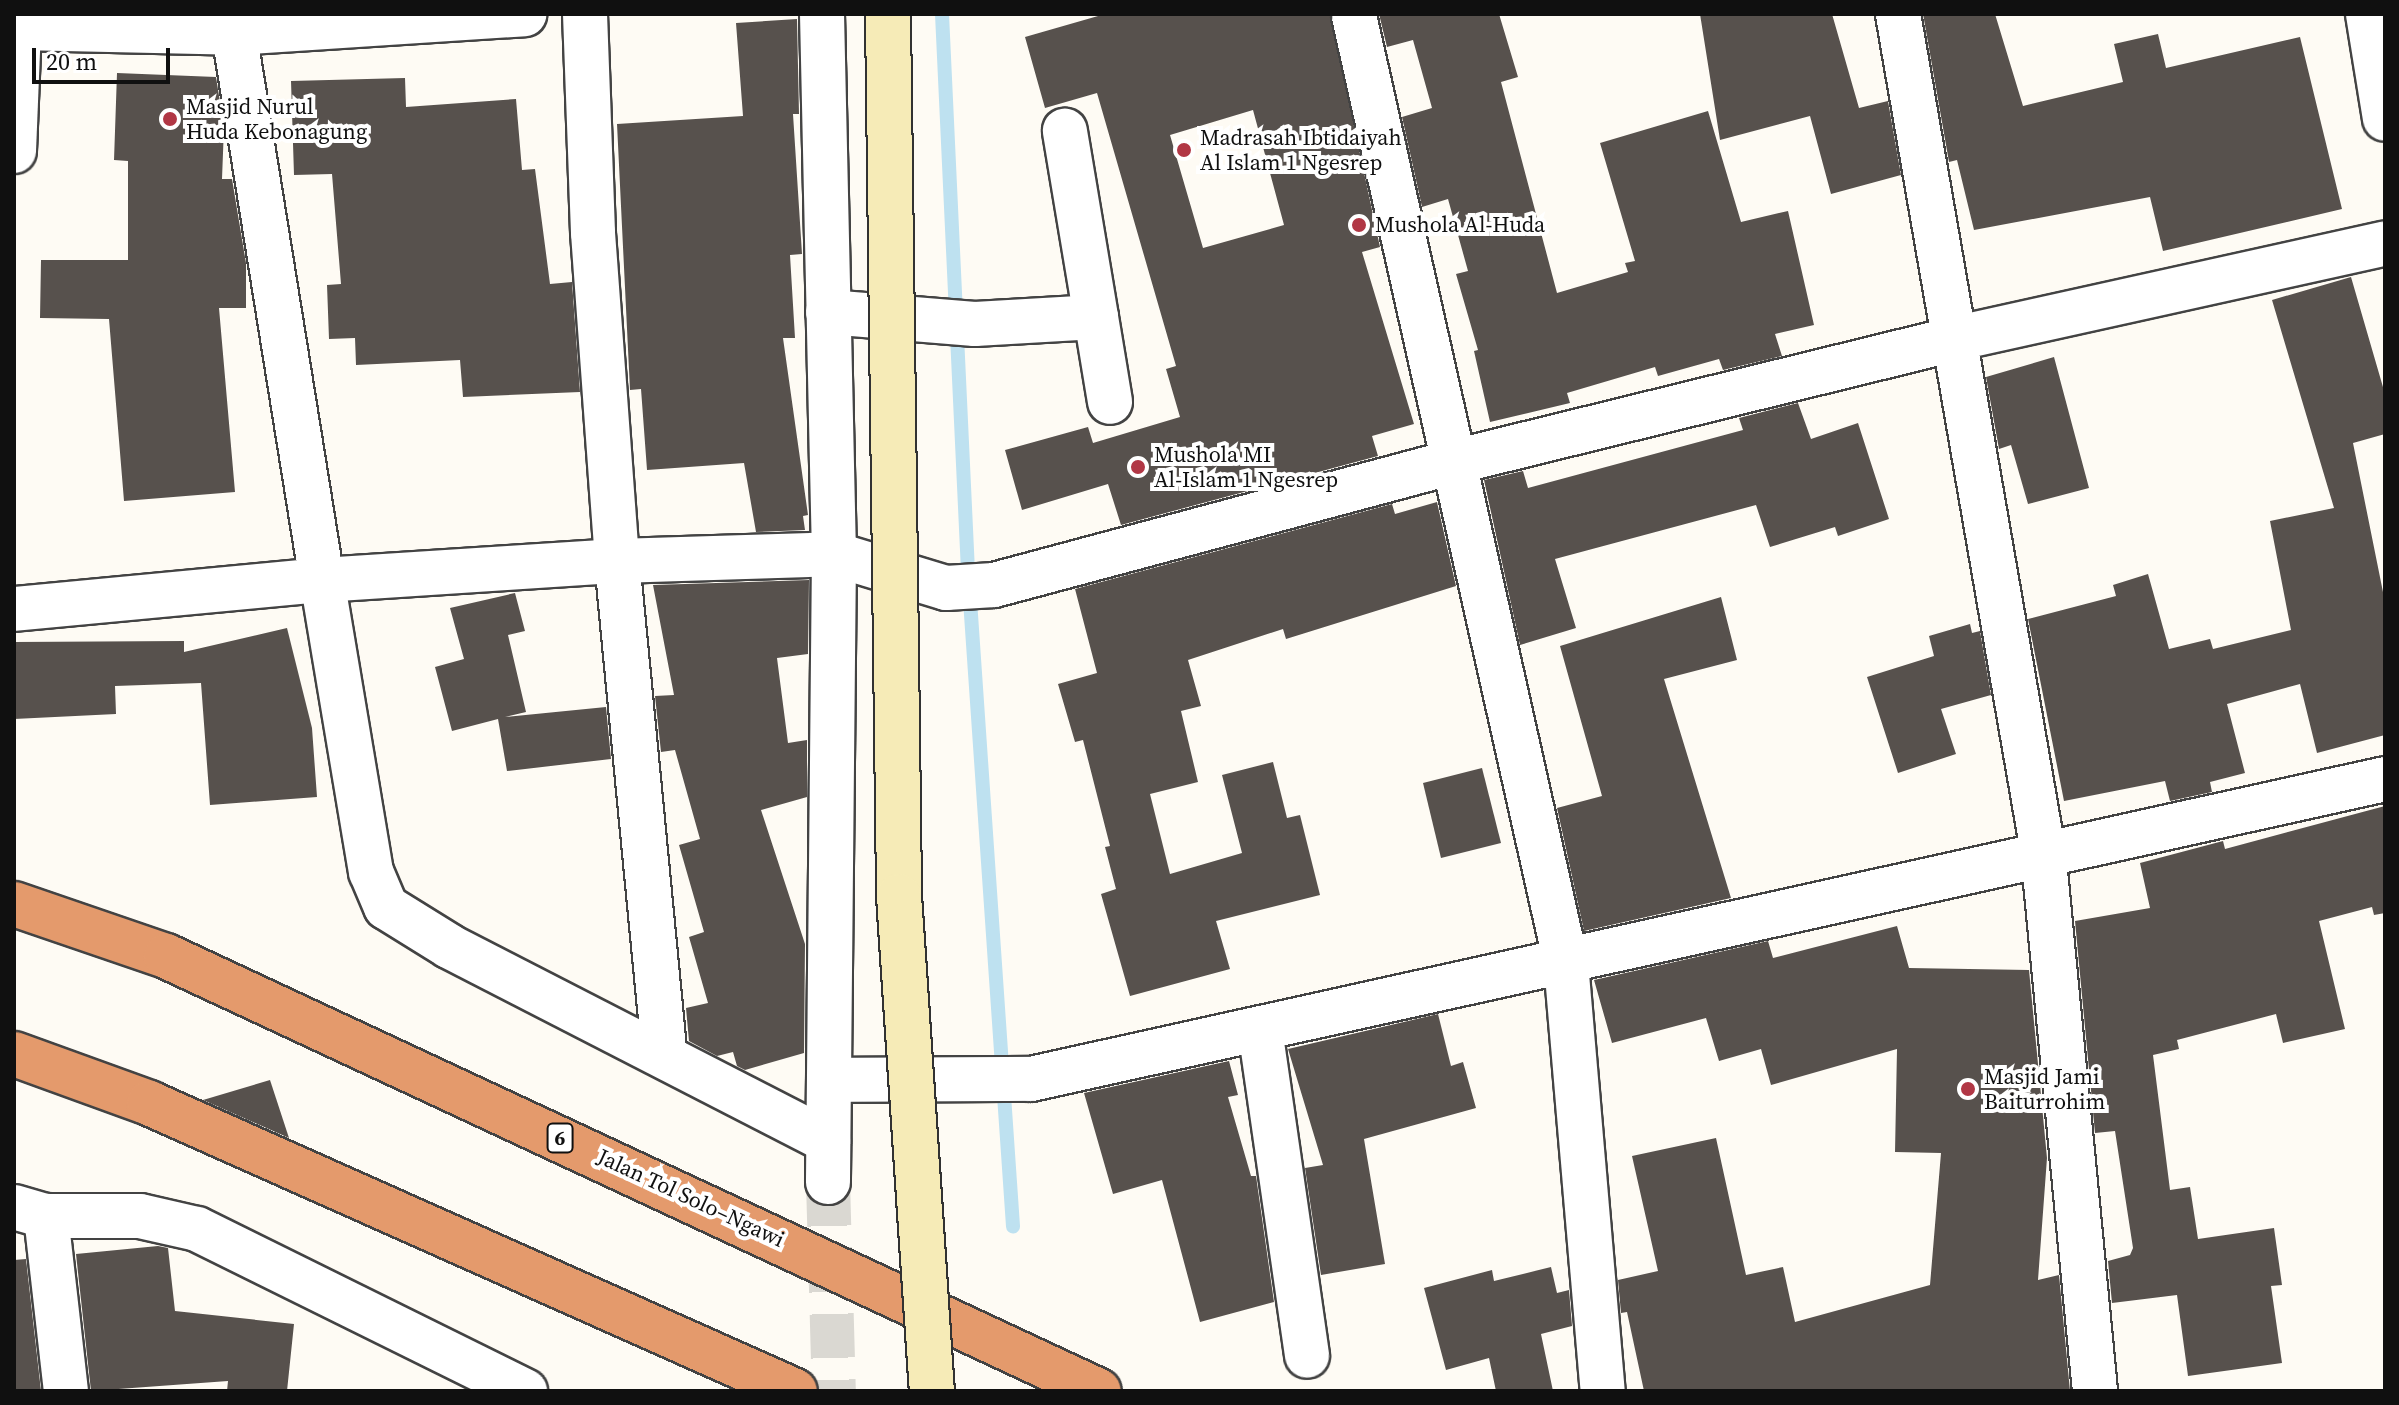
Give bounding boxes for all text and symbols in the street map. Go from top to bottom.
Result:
scale bar [36,32,174,82]
text: 20 m [46,45,97,78]
place label: Masjid Nurul Huda Kebonagung [186,93,367,144]
marker: Masjid Nurul Huda Kebonagung [161,110,179,128]
place label: Madrasah Ibtidaiyah Al Islam 1 Ngesrep [1200,124,1402,176]
marker: Madrasah Ibtidaiyah Al Islam 1 Ngesrep [1175,141,1193,159]
place label: Mushola Al-Huda [1375,212,1545,238]
marker: Mushola Al-Huda [1350,216,1368,234]
place label: Mushola MI Al-Islam 1 Ngesrep [1154,441,1338,492]
marker: Mushola MI Al-Islam 1 Ngesrep [1129,458,1147,476]
place label: Masjid Jami Baiturrohim [1984,1063,2105,1114]
marker: Masjid Jami Baiturrohim [1959,1080,1977,1098]
road number: 6 [546,1122,574,1154]
street label: Jalan Tol Solo–Ngawi [593,1143,789,1253]

